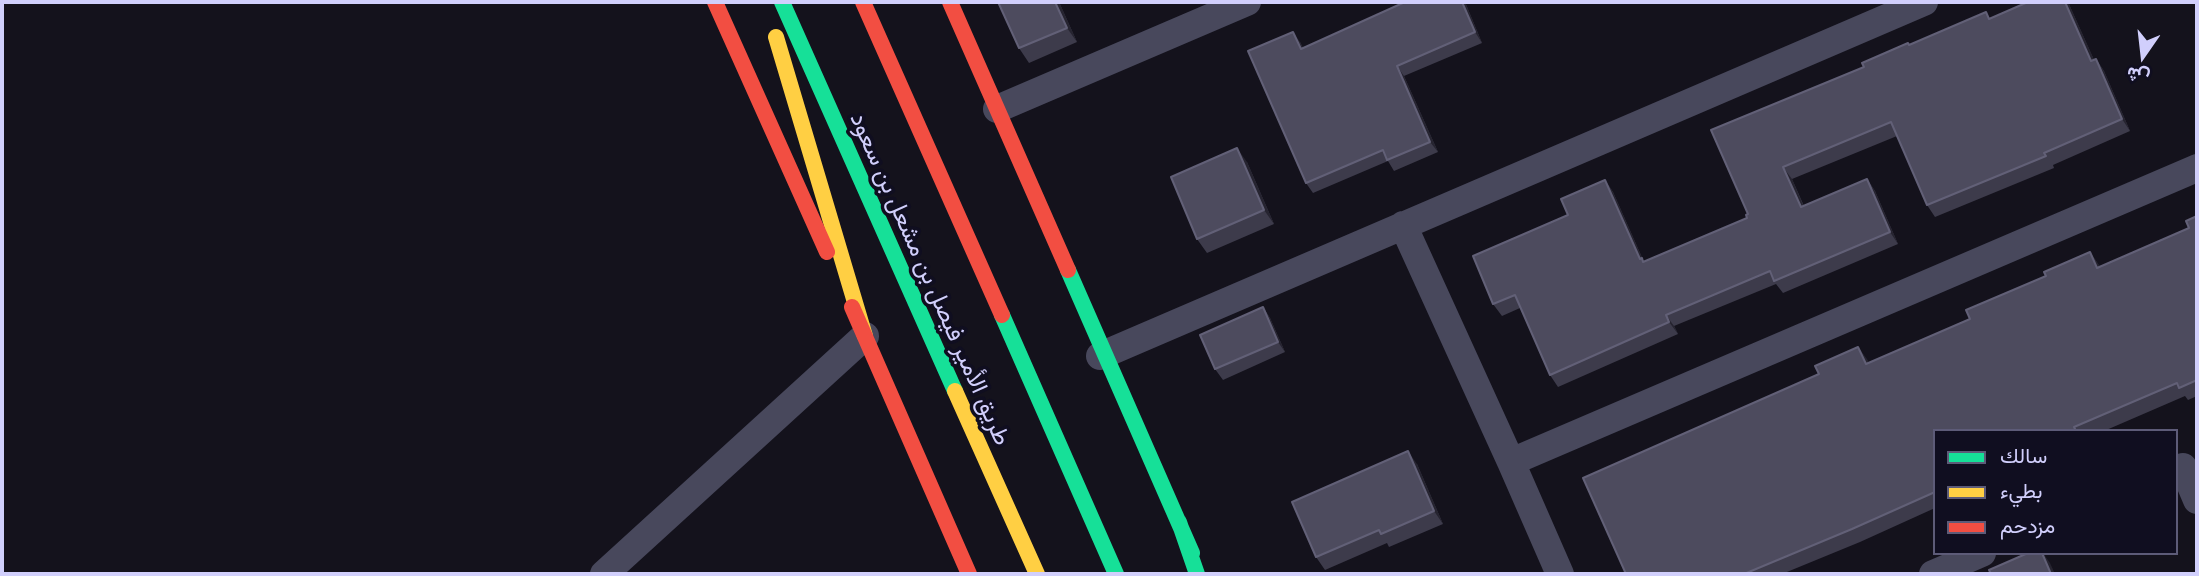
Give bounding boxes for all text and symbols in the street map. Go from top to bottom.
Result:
north arrow [2108,21,2178,91]
text: ش [2124,63,2152,90]
street label: طريق الأمير فيصل بن مشعل بن سعود [843,108,1017,450]
legend [1933,429,2178,555]
text: سالك [2000,443,2047,468]
text: بطيء [2000,478,2043,503]
text: مزدحم [2000,513,2055,538]

